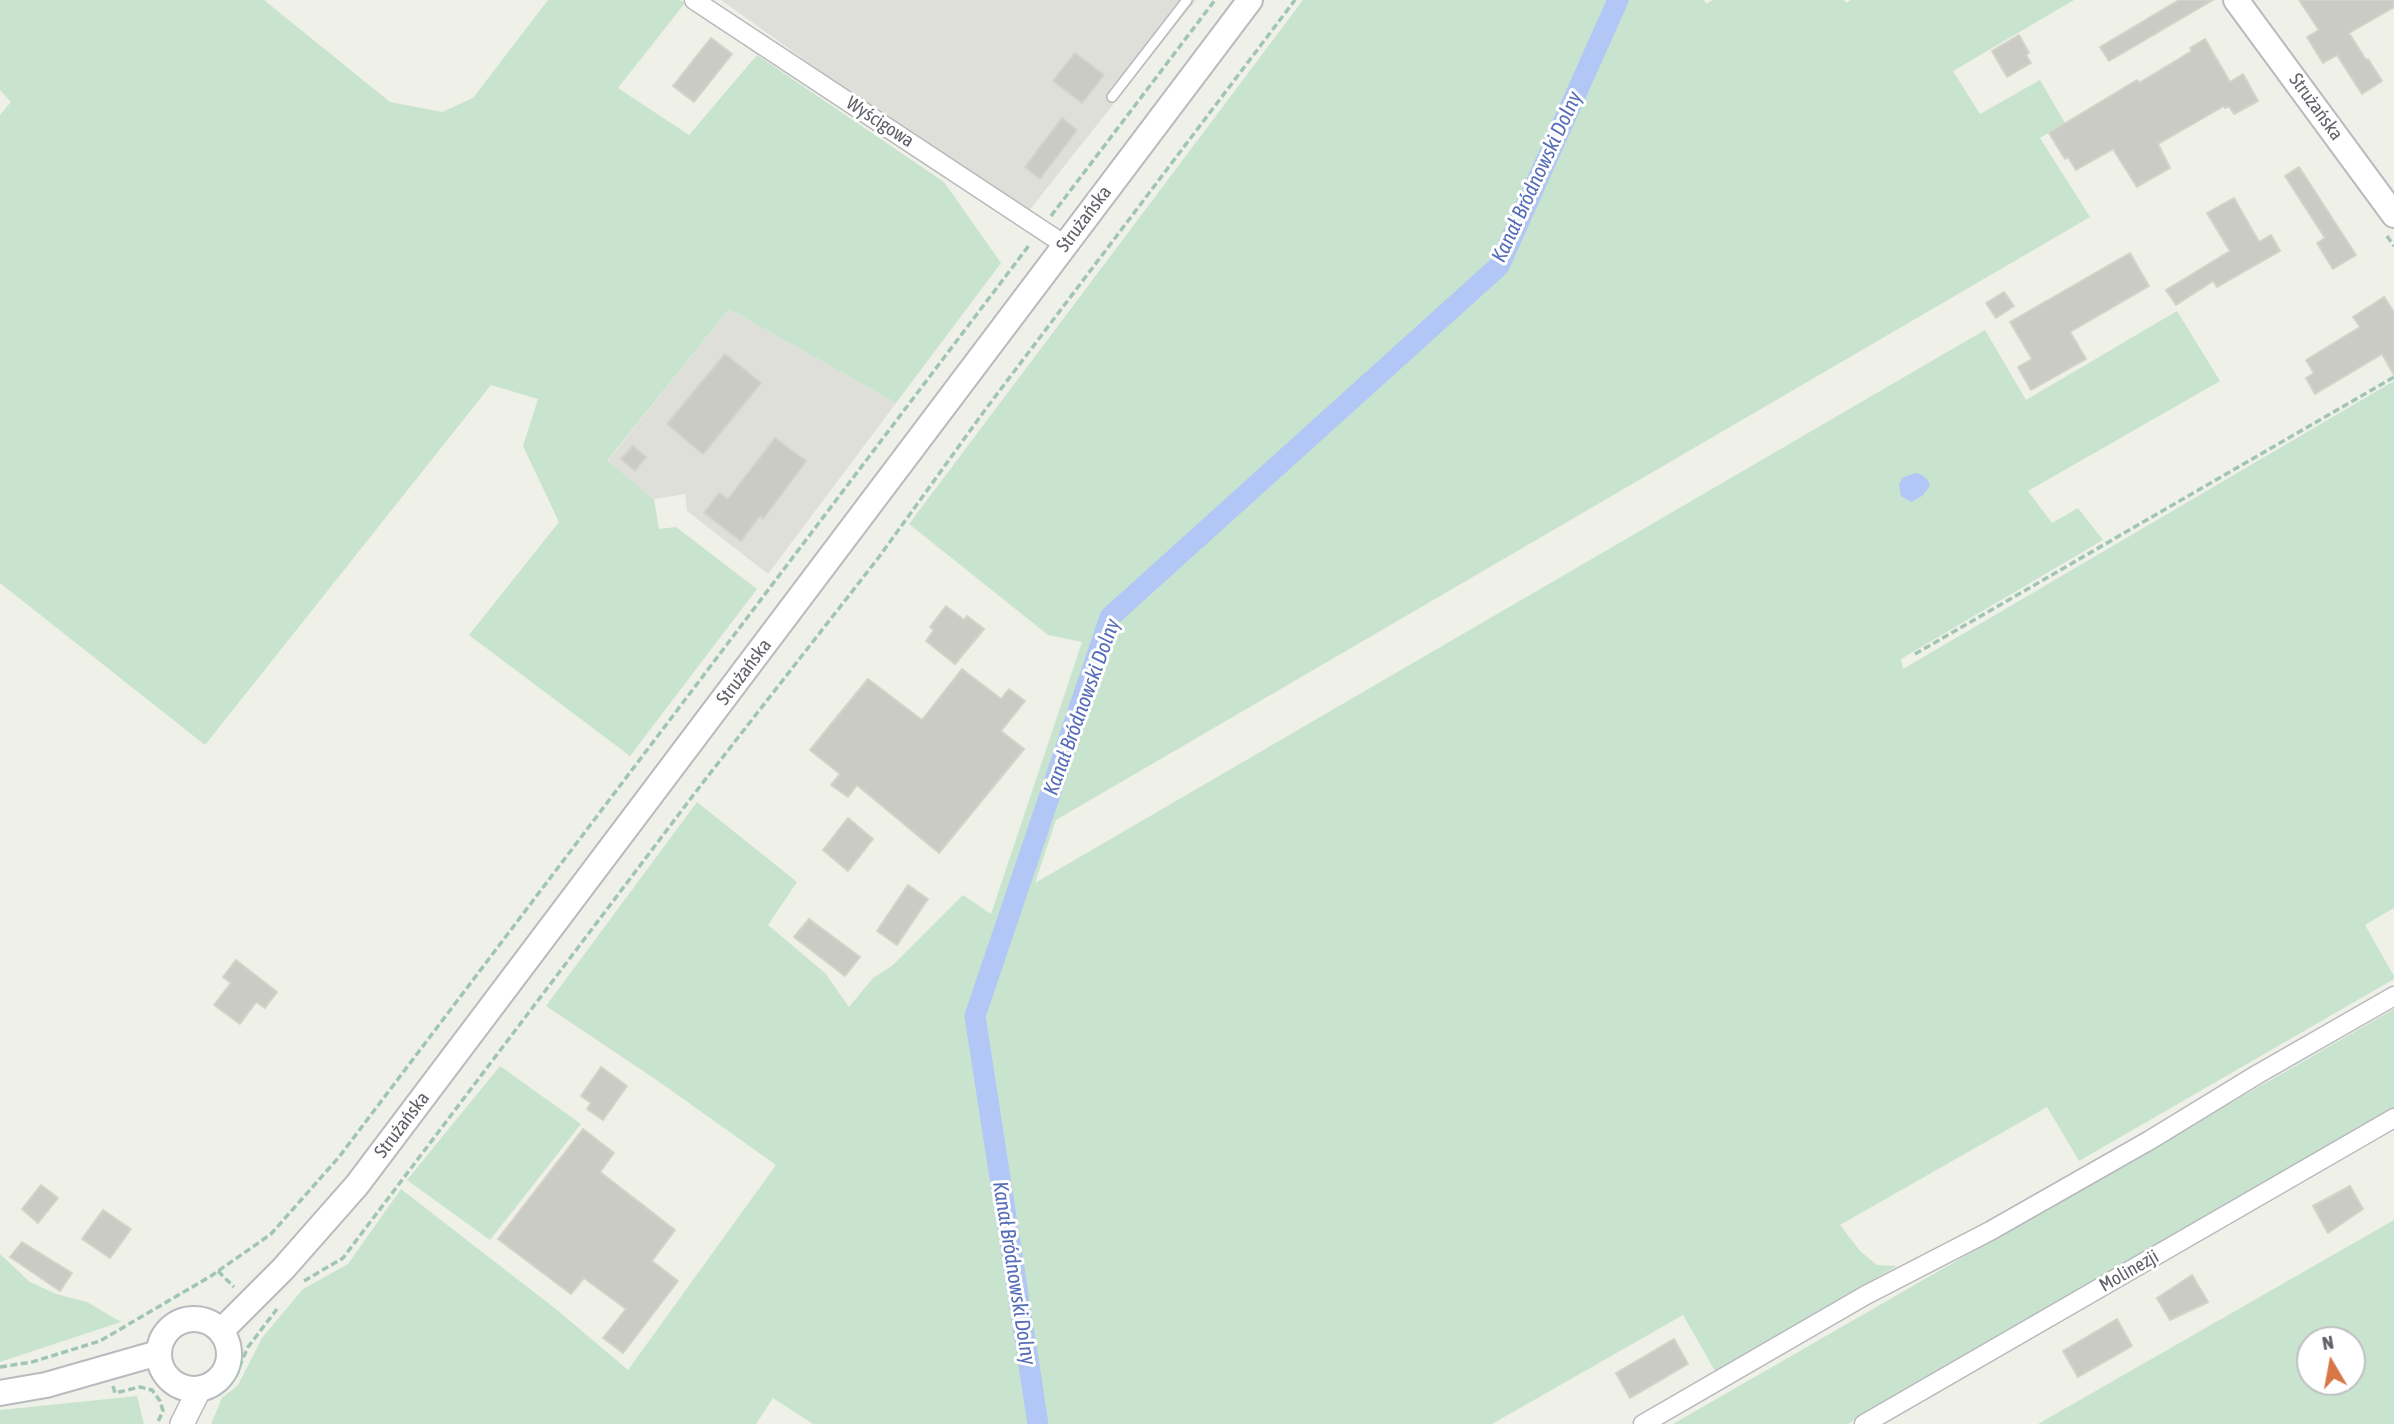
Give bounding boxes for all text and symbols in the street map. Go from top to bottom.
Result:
street label: Strużańska [2284,69,2348,145]
water label: Kanał Bródnowski Dolny [1486,88,1588,266]
street label: Wyścigowa [842,92,918,152]
street label: Strużańska [1052,181,1116,257]
water label: Kanał Bródnowski Dolny [1038,616,1126,798]
street label: Strużańska [712,634,776,710]
street label: Strużańska [370,1087,434,1163]
water label: Kanał Bródnowski Dolny [987,1179,1041,1367]
street label: Molinezji [2095,1245,2163,1297]
north arrow [2296,1326,2366,1396]
text: N [2320,1330,2335,1354]

